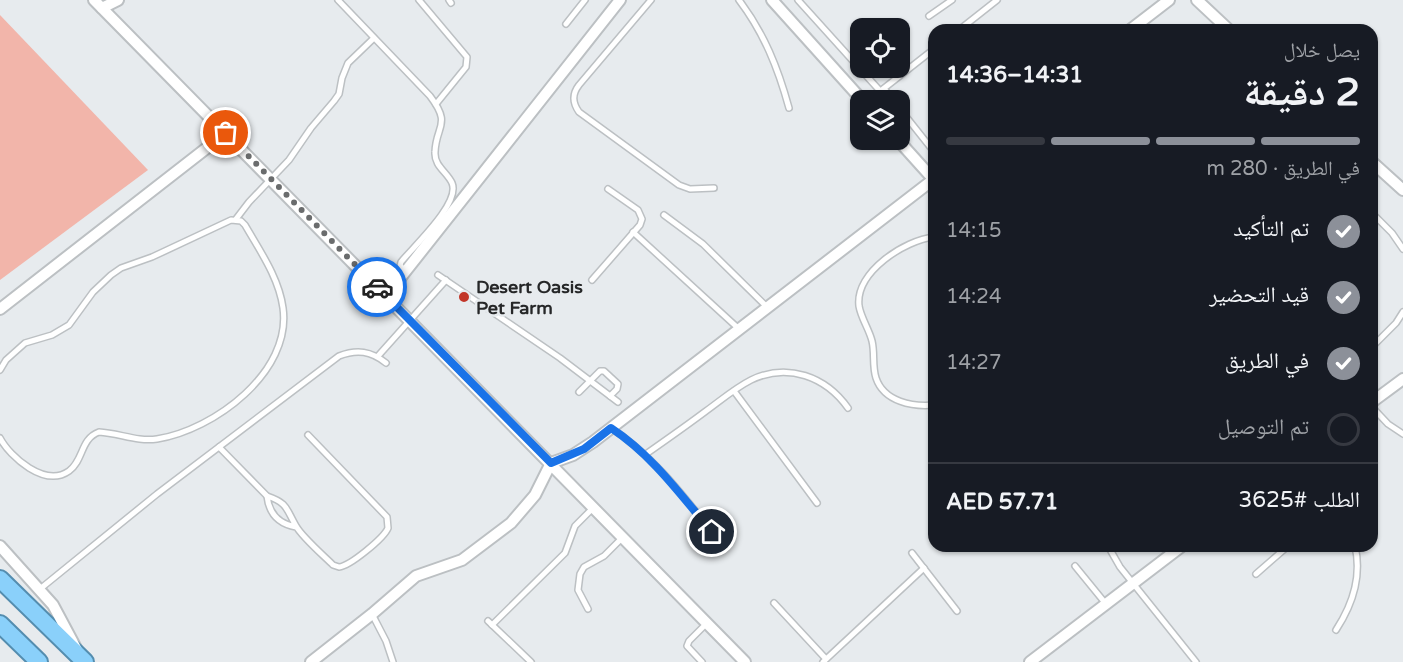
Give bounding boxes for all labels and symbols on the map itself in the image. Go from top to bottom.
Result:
pin [200,107,251,158]
courier [347,257,407,317]
place label: Desert Oasis Pet Farm [476,276,583,319]
marker: Desert Oasis Pet Farm [457,290,471,304]
pin [686,506,737,557]

